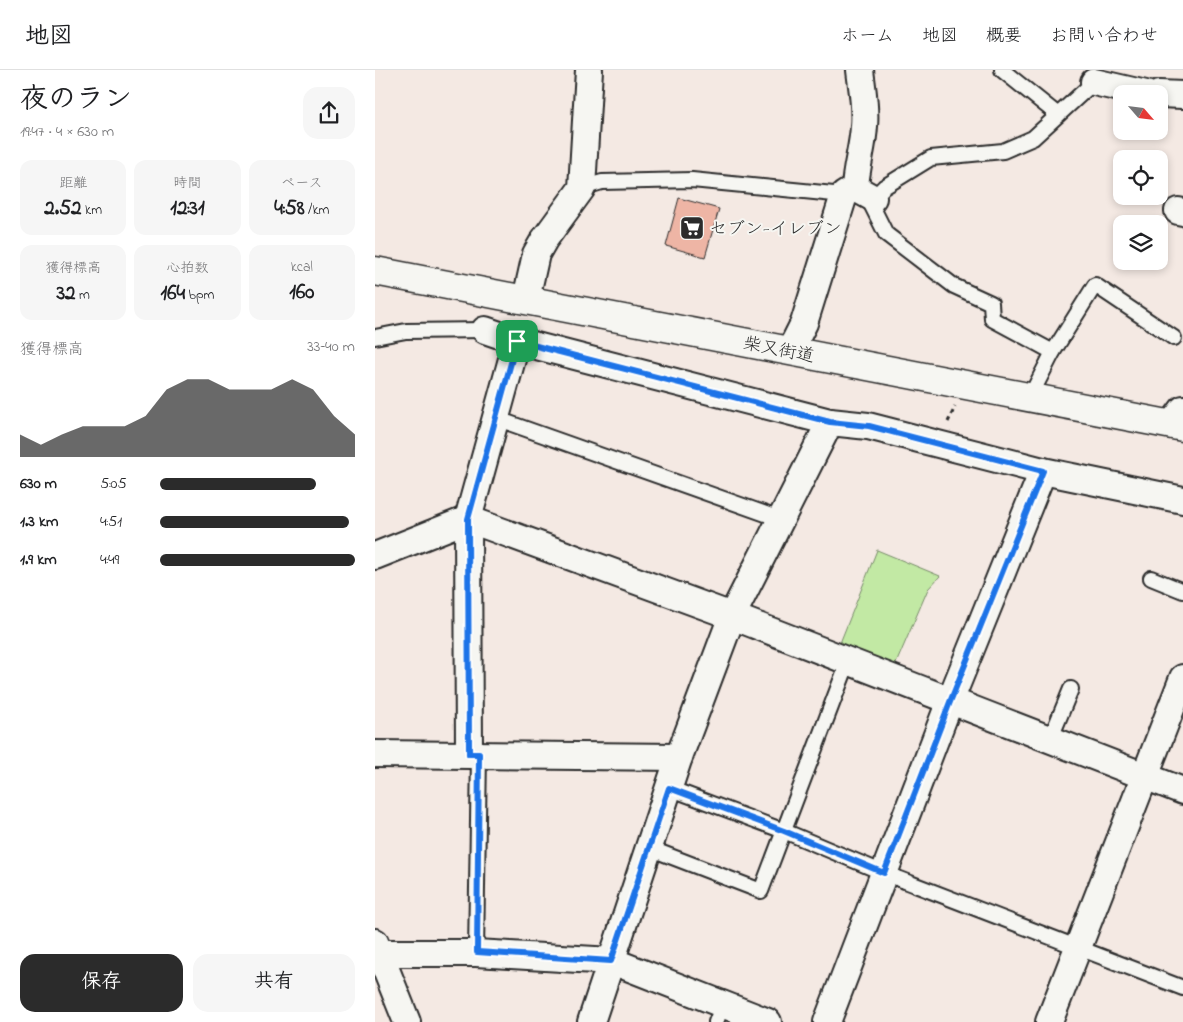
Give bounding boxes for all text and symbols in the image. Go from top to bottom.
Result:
text: 地図 [25,20,73,55]
text: ホーム [841,24,894,50]
text: 地図 [922,24,958,50]
text: 概要 [986,24,1022,50]
text: お問い合わせ [1050,24,1158,50]
text: 夜のラン [20,80,132,121]
north arrow [1113,85,1167,140]
map controls [1113,85,1168,270]
button: share [303,87,355,139]
text: 19:47 · 4 × 630 m [20,120,114,144]
button: locate [1113,150,1168,205]
text: 距離 [59,173,87,194]
text: 時間 [173,173,201,194]
text: ペース [281,173,322,194]
text: 2.52 [44,194,82,224]
text: 12:31 [170,194,205,224]
text: 4:58 [274,194,305,224]
text: km [82,200,102,221]
text: /km [305,200,329,221]
supermarket icon: セブン-イレブン [679,215,705,241]
button: layers [1113,215,1168,270]
place label: セブン-イレブン [709,217,842,243]
text: kcal [291,257,313,278]
text: 獲得標高 [45,258,101,279]
text: 心拍数 [166,258,208,279]
text: 160 [289,278,314,308]
text: 32 [56,279,76,309]
text: 164 [161,279,185,309]
text: m [76,285,90,306]
text: bpm [185,285,214,306]
pin [496,320,538,362]
icon: arrive [503,327,531,355]
street label: 柴又街道 [741,331,816,371]
text: 33–40 m [307,335,355,359]
text: 獲得標高 [20,338,84,362]
text: 630 m [20,472,57,496]
text: 5:05 [100,472,127,496]
text: 1.3 km [20,510,58,534]
text: 4:51 [100,510,122,534]
text: 1.9 km [20,548,57,572]
text: 4:49 [100,548,119,572]
button: 保存 [20,954,183,1012]
button: 共有 [193,954,355,1012]

